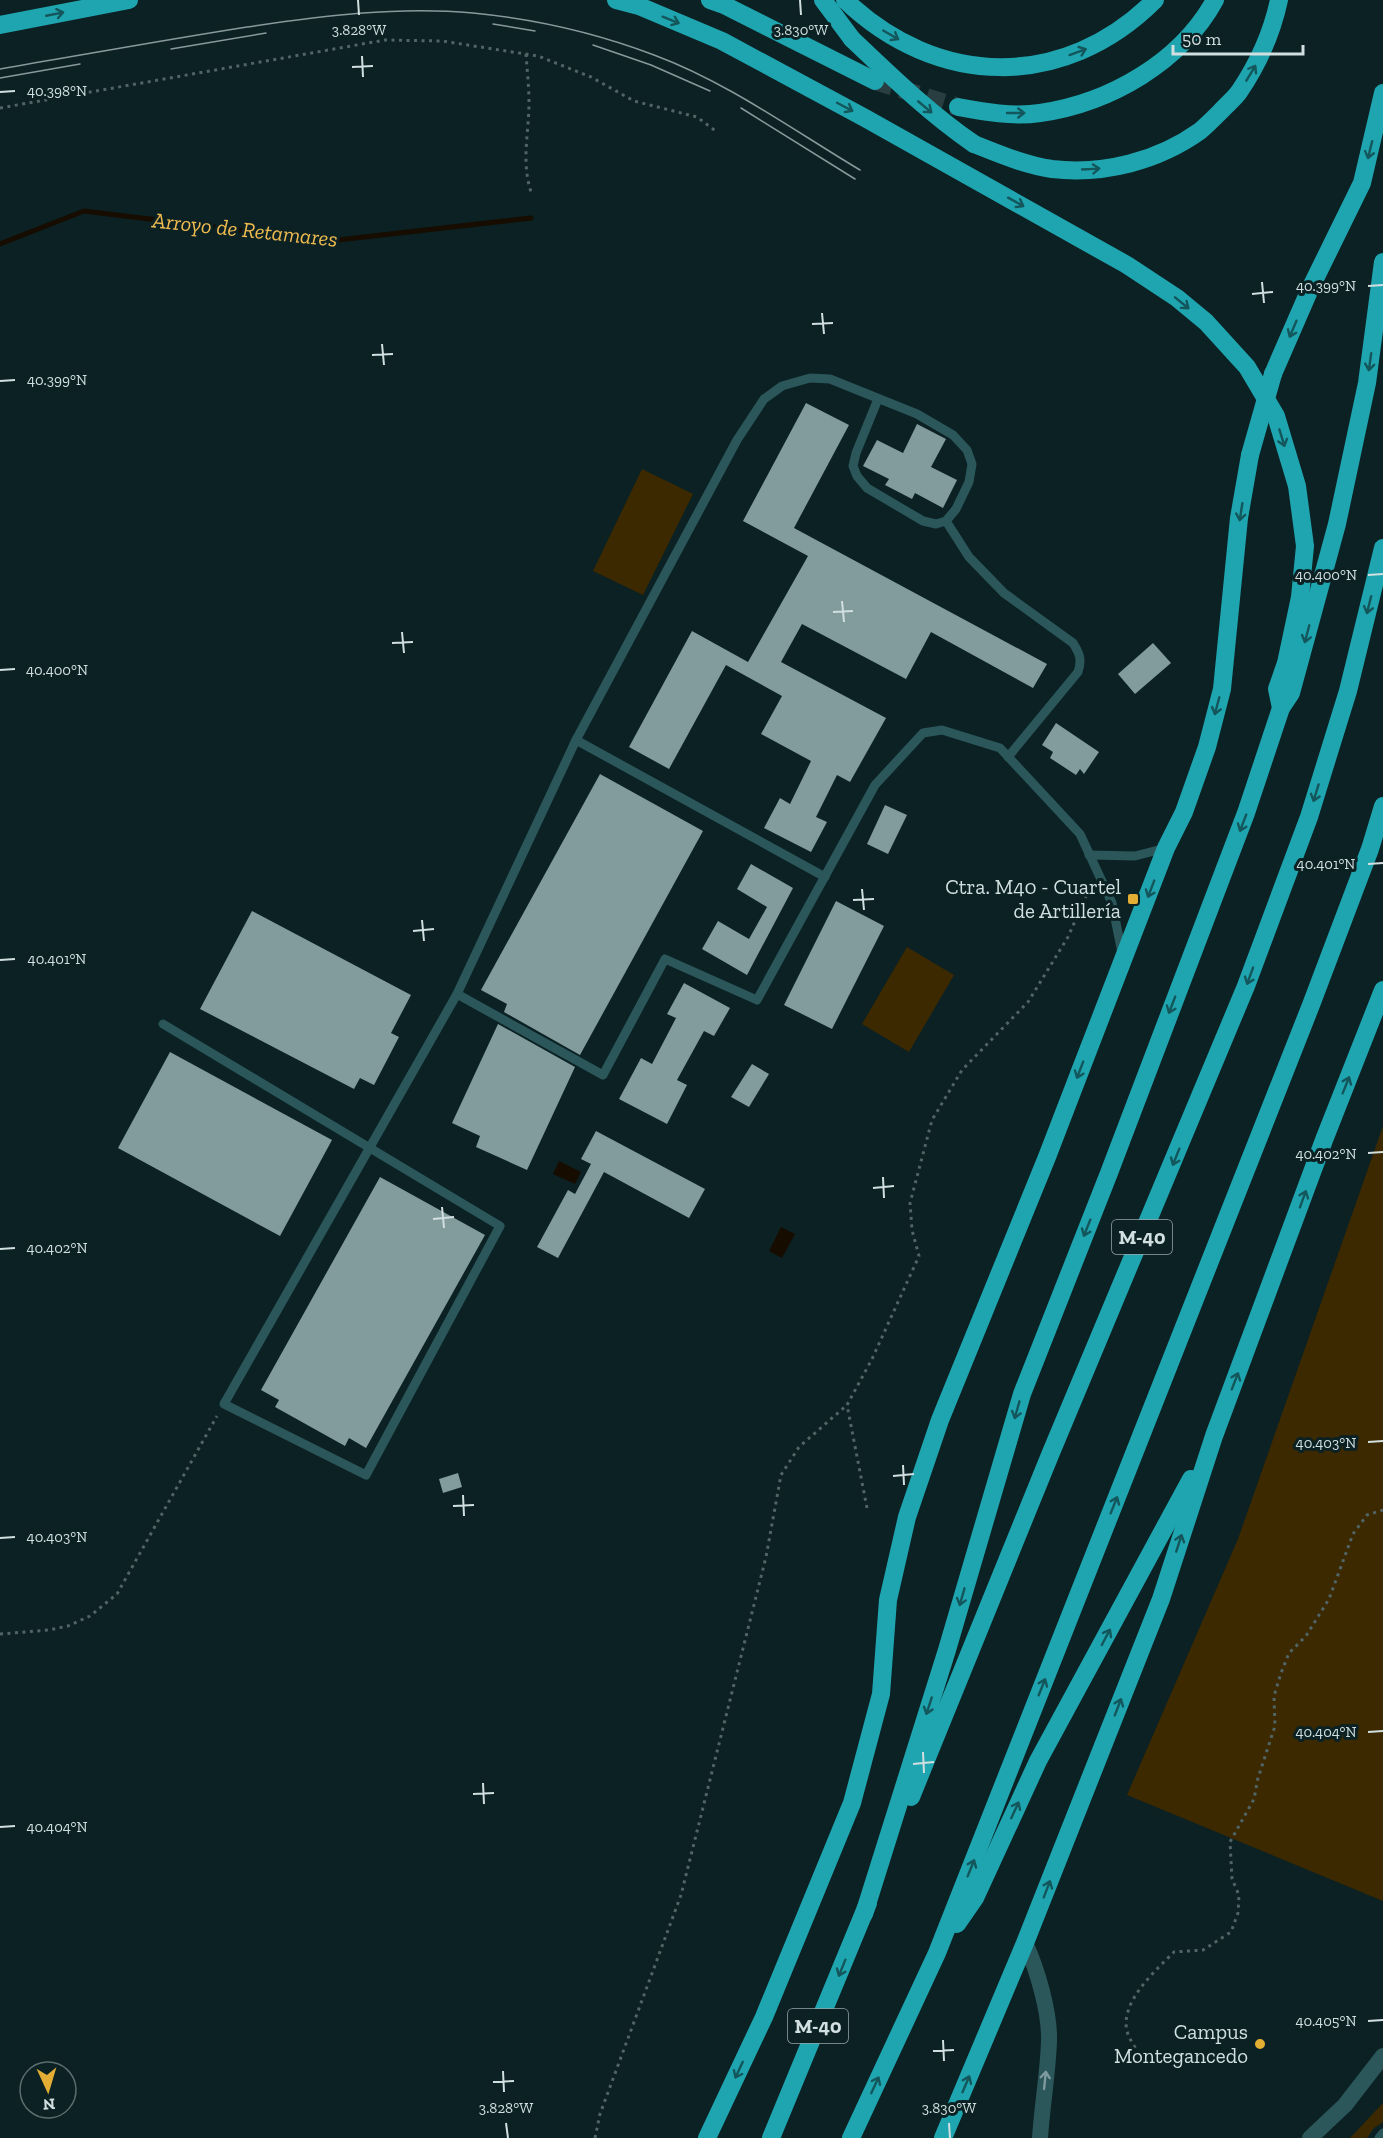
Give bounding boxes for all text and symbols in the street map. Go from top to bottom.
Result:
one-way arrow [45,8,64,19]
one-way arrow [661,15,680,26]
scale bar [1173,18,1304,56]
text: 3.828°W [332,21,386,39]
text: 3.830°W [774,21,828,39]
text: 50 m [1182,28,1222,50]
one-way arrow [883,30,900,42]
one-way arrow [1068,45,1087,56]
one-way arrow [1245,65,1257,82]
text: 40.398°N [27,82,87,100]
one-way arrow [836,101,853,113]
one-way arrow [917,101,933,114]
one-way arrow [1006,107,1026,119]
one-way arrow [1364,140,1375,159]
one-way arrow [1081,163,1101,174]
one-way arrow [1006,197,1024,208]
water label: Arroyo de Retamares [150,206,339,253]
text: 40.399°N [1296,277,1356,295]
one-way arrow [1174,296,1190,309]
one-way arrow [1287,319,1298,337]
one-way arrow [1364,352,1375,372]
text: 40.399°N [27,371,87,389]
one-way arrow [1277,428,1288,447]
one-way arrow [1235,502,1246,522]
text: 40.400°N [1295,566,1357,584]
one-way arrow [1363,595,1374,614]
one-way arrow [1301,624,1312,643]
text: 40.400°N [26,661,88,679]
one-way arrow [1211,696,1223,715]
one-way arrow [1310,783,1321,802]
one-way arrow [1236,813,1247,832]
text: 40.401°N [1297,855,1355,873]
place label: Ctra. M40 - Cuartel de Artillería [945,874,1121,923]
one-way arrow [1145,879,1156,897]
marker: Ctra. M40 - Cuartel de Artillería [1126,892,1140,906]
text: 40.401°N [28,950,86,968]
one-way arrow [1244,966,1255,985]
one-way arrow [1166,995,1177,1014]
one-way arrow [1074,1061,1085,1079]
one-way arrow [1341,1076,1352,1095]
text: 40.402°N [1295,1145,1357,1163]
one-way arrow [1170,1147,1181,1165]
one-way arrow [1298,1190,1309,1209]
one-way arrow [1081,1218,1092,1237]
road number: M-40 [1112,1220,1172,1254]
text: 40.402°N [26,1239,88,1257]
one-way arrow [1230,1373,1241,1391]
one-way arrow [1011,1400,1022,1419]
text: 40.403°N [1296,1434,1356,1452]
one-way arrow [1109,1497,1120,1515]
text: 40.403°N [27,1528,87,1546]
one-way arrow [1174,1534,1185,1553]
one-way arrow [956,1587,967,1606]
one-way arrow [1100,1629,1112,1646]
one-way arrow [1037,1678,1048,1696]
one-way arrow [922,1696,933,1715]
one-way arrow [1113,1698,1124,1717]
text: 40.404°N [1295,1723,1357,1741]
one-way arrow [1010,1801,1022,1819]
text: 40.404°N [26,1818,88,1836]
one-way arrow [966,1859,977,1878]
one-way arrow [1042,1880,1053,1898]
one-way arrow [836,1958,847,1977]
road number: M-40 [788,2009,848,2043]
text: 40.405°N [1295,2012,1357,2030]
place label: Campus Montegancedo [1114,2019,1248,2068]
marker: Campus Montegancedo [1253,2037,1267,2051]
north arrow [18,2060,78,2120]
one-way arrow [732,2061,744,2079]
one-way arrow [1040,2070,1051,2090]
one-way arrow [961,2075,972,2094]
one-way arrow [870,2076,882,2094]
text: N [42,2095,56,2114]
text: 3.828°W [479,2099,533,2117]
text: 3.830°W [922,2099,976,2117]

